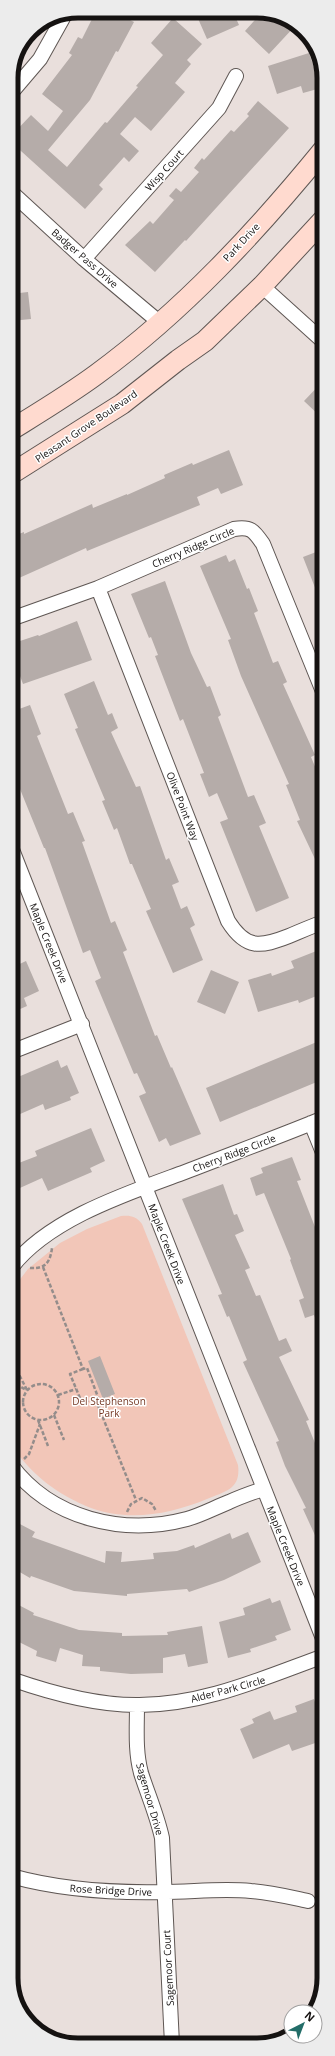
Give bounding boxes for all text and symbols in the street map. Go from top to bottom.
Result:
street label: Wisp Court [142,146,187,194]
street label: Park Drive [220,219,263,264]
street label: Badger Pass Drive [49,225,122,291]
street label: Pleasant Grove Boulevard [32,387,140,465]
street label: Cherry Ridge Circle [150,523,237,571]
street label: Olive Point Way [163,770,203,843]
street label: Maple Creek Drive [27,901,72,986]
street label: Cherry Ridge Circle [190,1131,278,1175]
street label: Maple Creek Drive [145,1202,189,1287]
park label: Del Stephenson Park [72,1394,146,1420]
street label: Maple Creek Drive [264,1504,309,1589]
street label: Alder Park Circle [189,1672,267,1706]
street label: Sagemoor Drive [133,1761,167,1837]
street label: Rose Bridge Drive [69,1881,153,1899]
street label: Sagemoor Court [159,1929,177,2006]
north arrow [283,2004,323,2044]
text: N [302,2008,318,2025]

